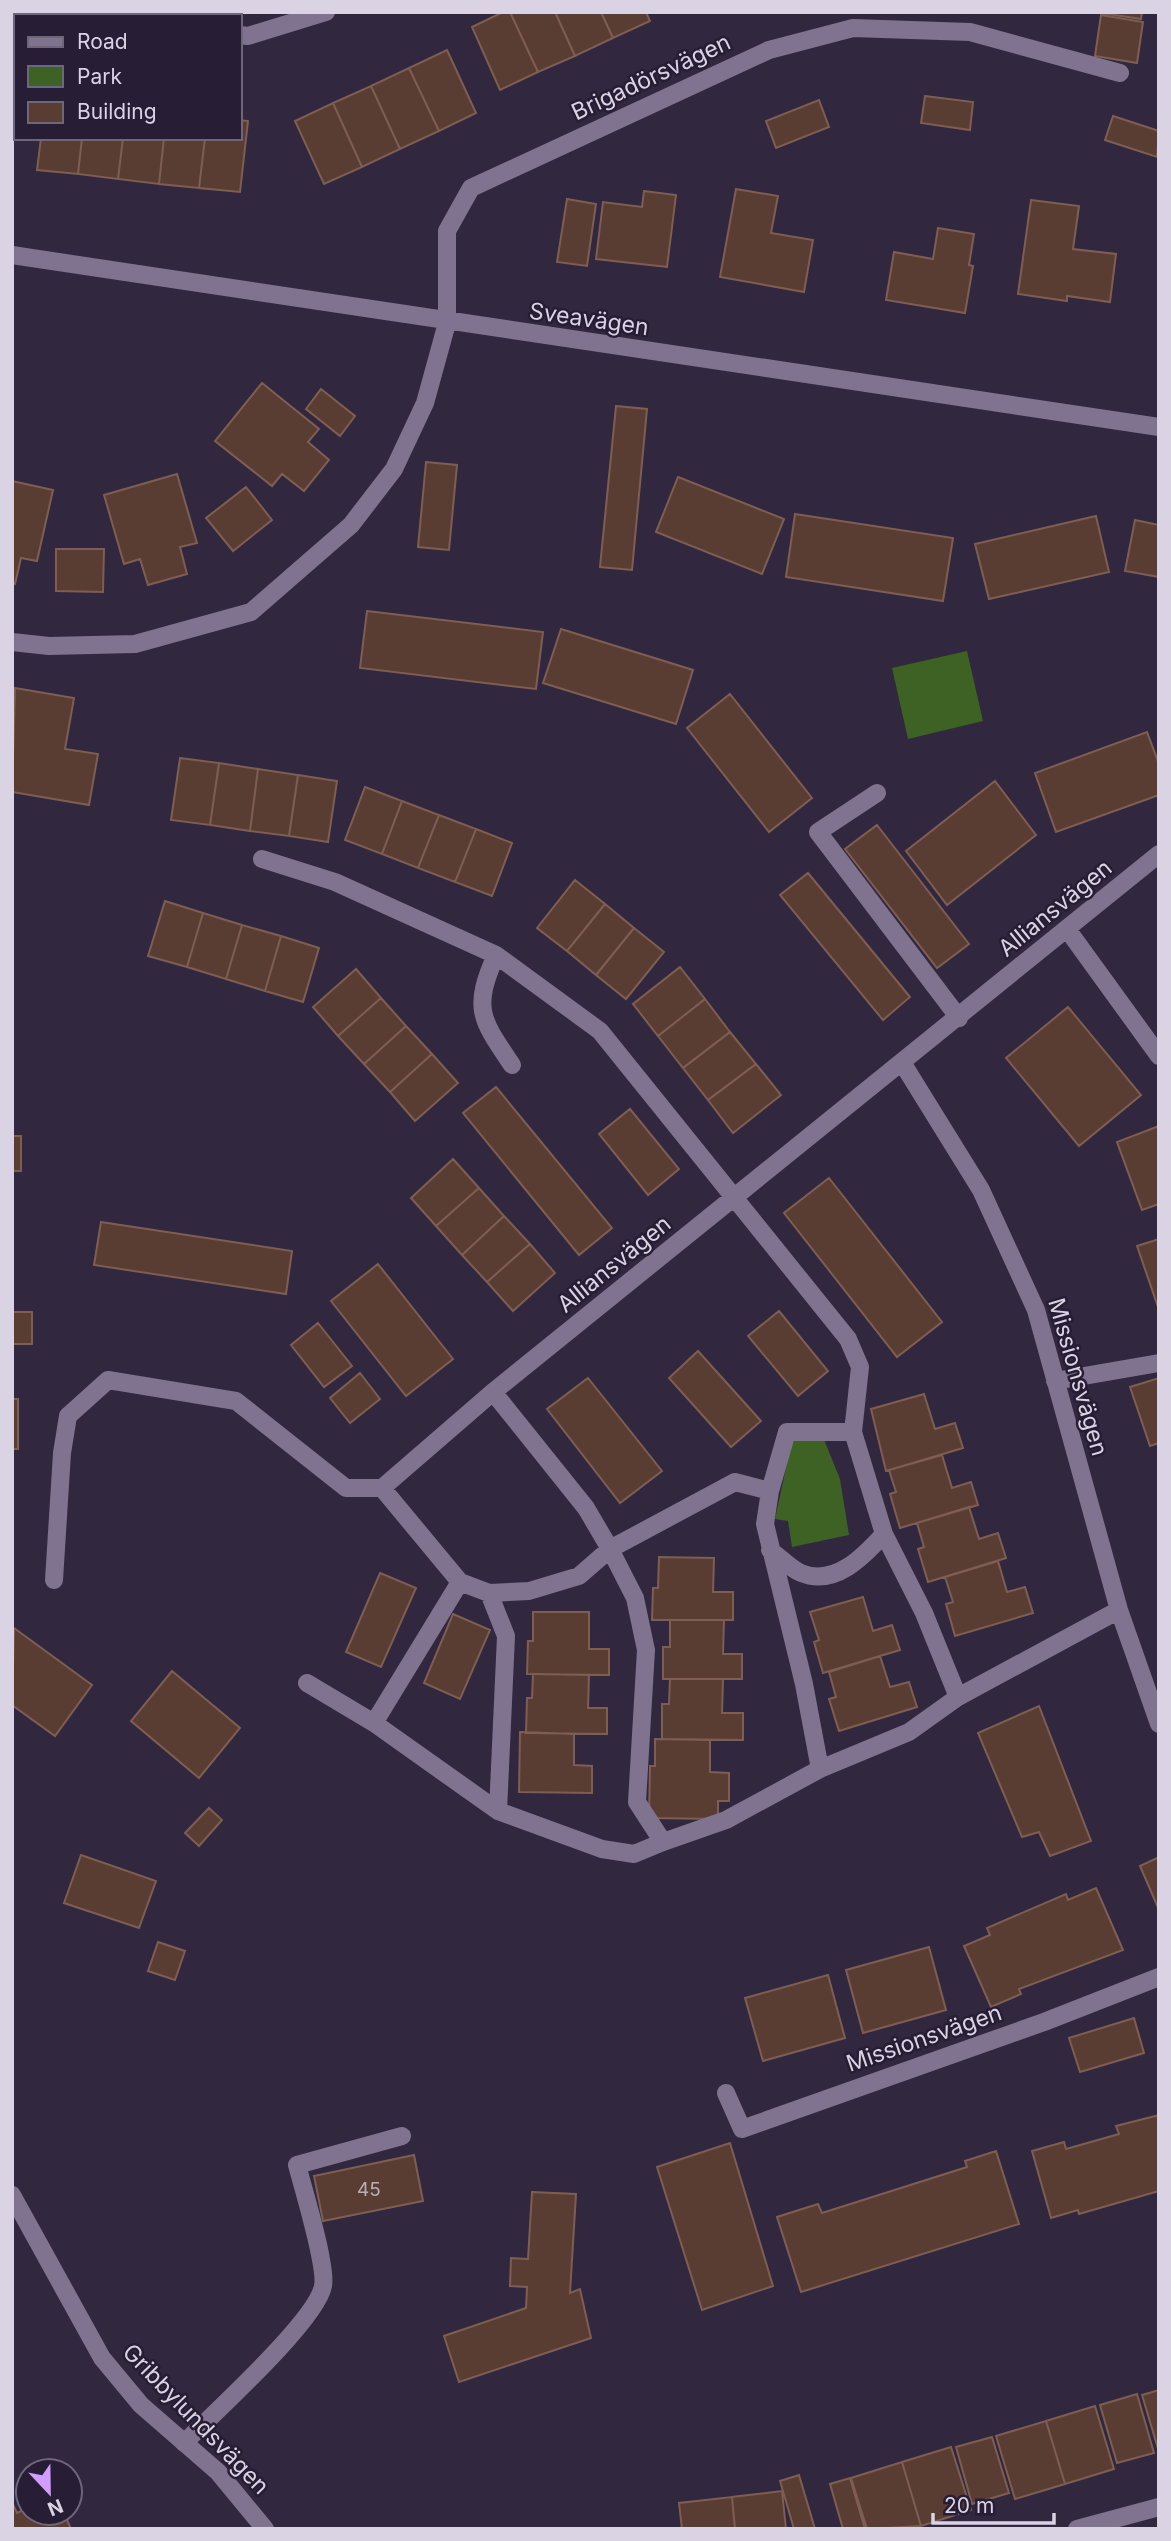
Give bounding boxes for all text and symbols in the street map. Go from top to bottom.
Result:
legend [14,14,242,140]
street label: Brigadörsvägen [567,28,735,126]
text: Road [77,29,128,54]
text: Park [77,64,122,89]
text: Building [77,99,157,124]
street label: Sveavägen [527,297,651,341]
street label: Alliansvägen [993,854,1117,962]
street label: Alliansvägen [552,1210,676,1318]
street label: Missionsvägen [1042,1295,1114,1459]
street label: Missionsvägen [843,1998,1005,2078]
house number: 45 [357,2178,381,2201]
street label: Gribbylundsvägen [117,2338,275,2500]
north arrow [14,2457,84,2527]
scale bar [933,2482,1054,2526]
text: 20 m [944,2493,994,2518]
text: N [44,2494,66,2521]

